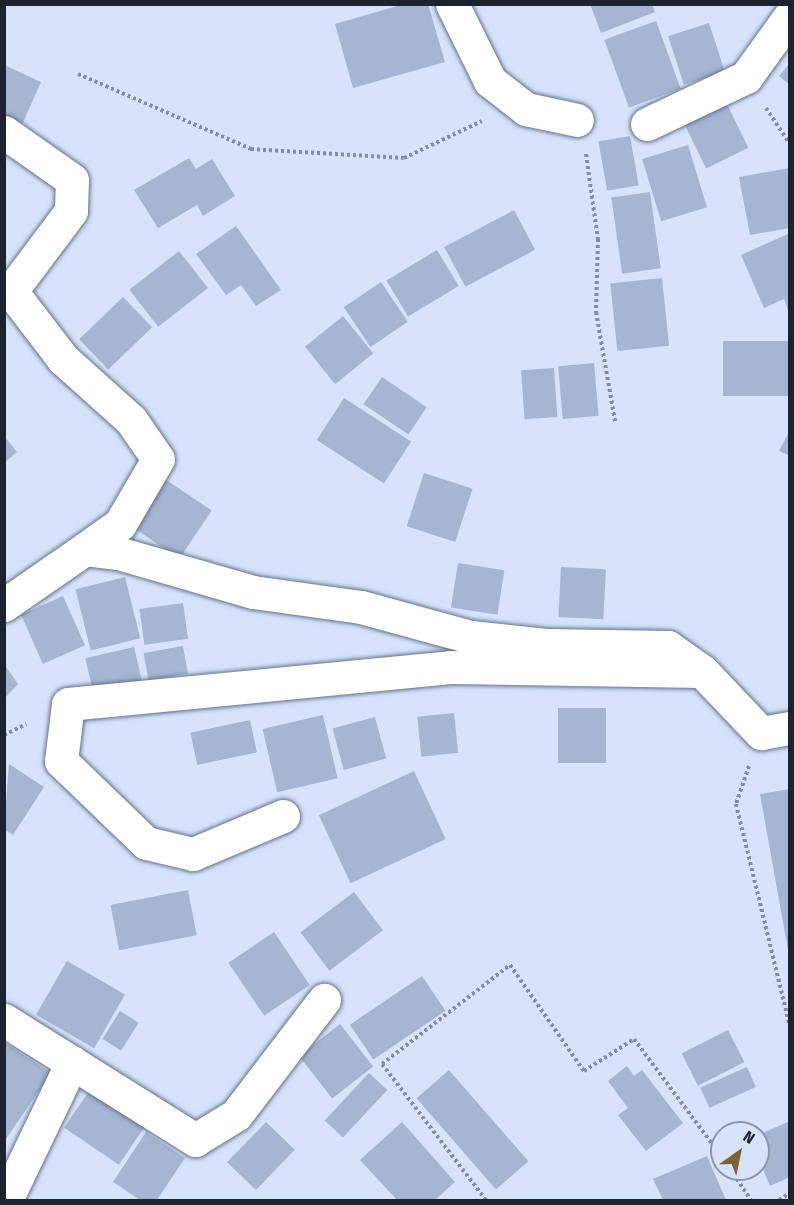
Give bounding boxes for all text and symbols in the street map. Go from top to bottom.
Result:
north arrow [710,1121,770,1181]
text: N [740,1127,758,1148]

